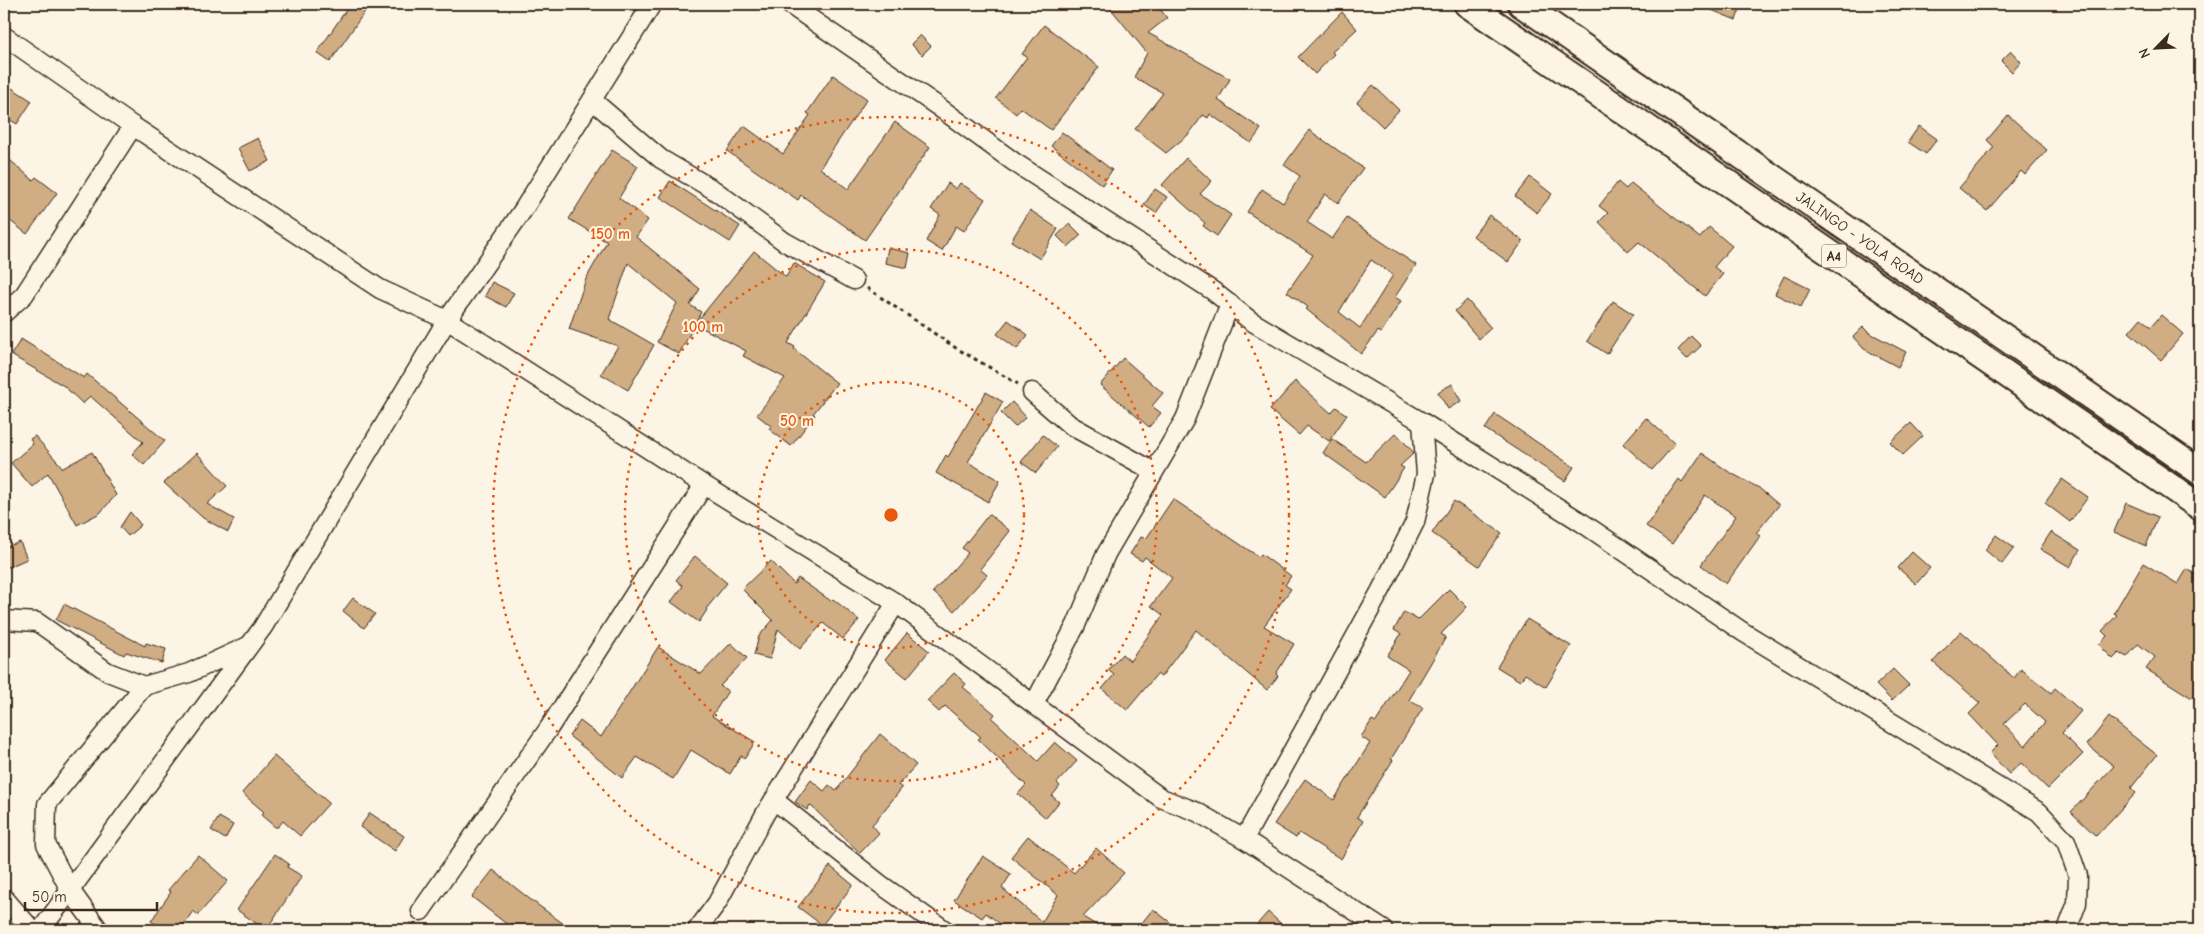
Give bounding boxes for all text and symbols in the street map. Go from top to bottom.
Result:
north arrow [2132,22,2182,72]
text: N [2135,45,2154,61]
street label: JALINGO - YOLA ROAD [1793,187,1928,288]
text: 150 m [590,225,630,243]
road number: A4 [1822,245,1846,268]
text: 100 m [683,318,723,336]
text: 50 m [780,412,814,430]
centre of rings [882,506,900,524]
scale bar [25,879,158,911]
text: 50 m [32,888,67,906]

